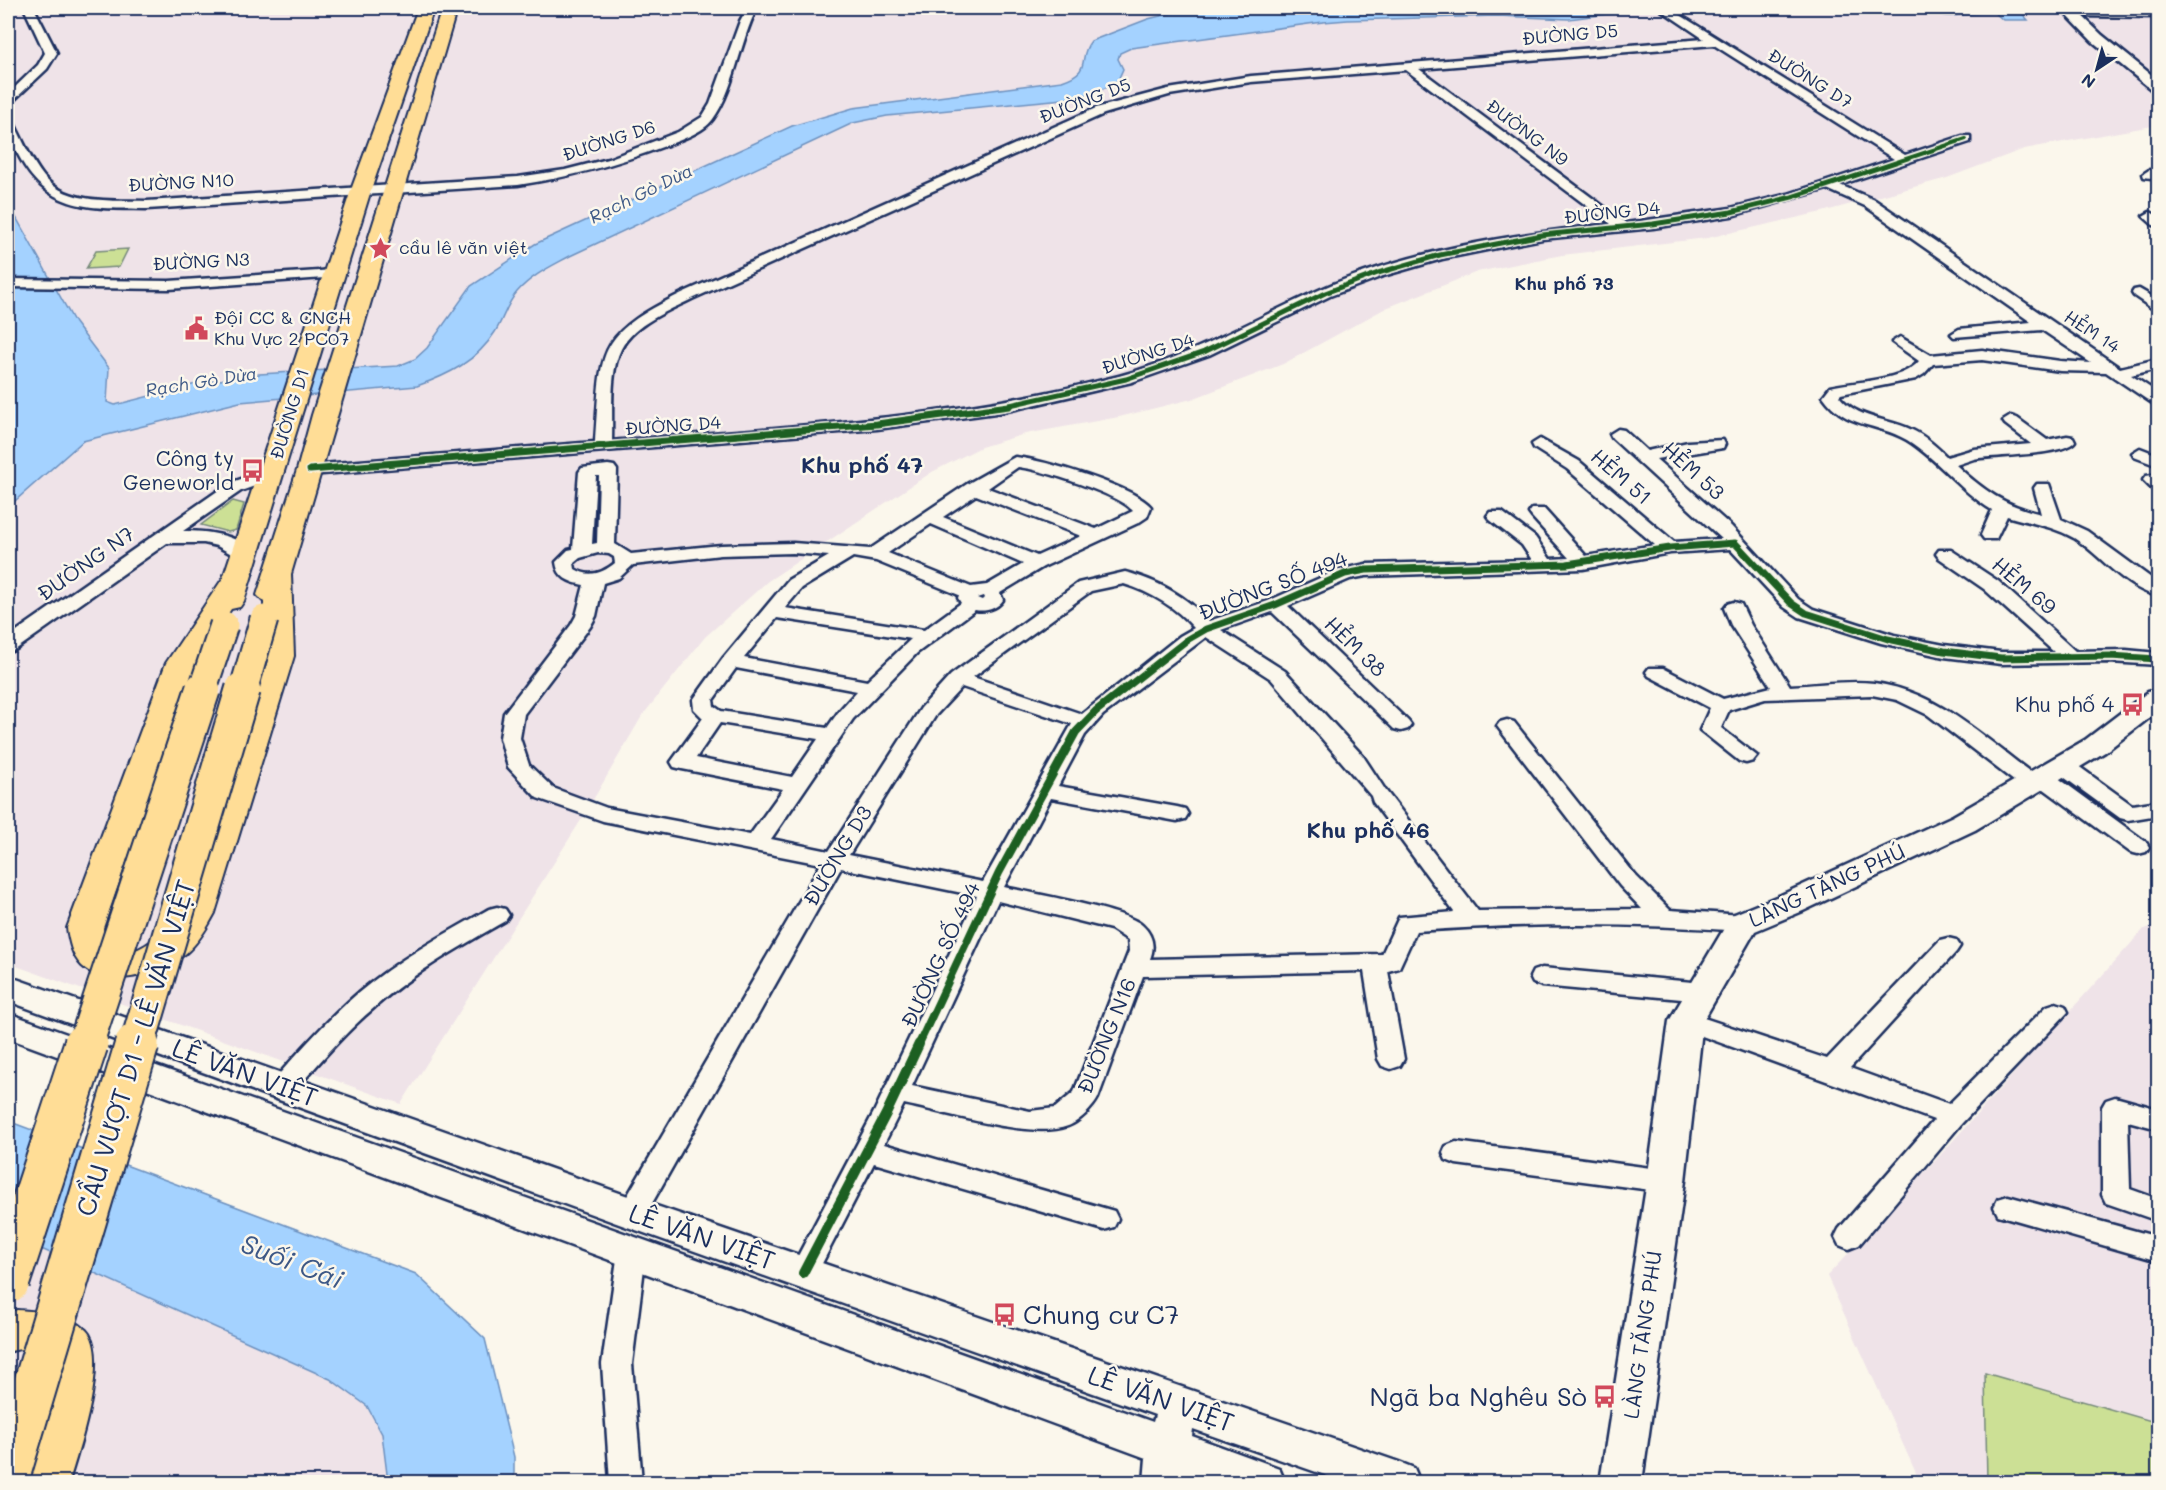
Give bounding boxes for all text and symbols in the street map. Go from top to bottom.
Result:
street label: ĐƯỜNG D5 [1521,18,1619,50]
north arrow [2067,39,2127,99]
street label: ĐƯỜNG D7 [1764,43,1857,114]
text: N [2077,69,2099,94]
street label: ĐƯỜNG D5 [1036,72,1134,128]
street label: ĐƯỜNG N9 [1482,93,1574,171]
street label: ĐƯỜNG D6 [559,114,658,166]
water label: Rạch Gò Dừa [585,158,696,229]
street label: ĐƯỜNG N10 [128,167,234,197]
street label: ĐƯỜNG D4 [1563,195,1661,229]
place icon: cầu lê văn việt [368,235,394,261]
place label: cầu lê văn việt [399,235,528,259]
street label: ĐƯỜNG N3 [152,246,250,276]
district label: Khu phố 73 [1514,271,1614,295]
street label: HẺM 14 [2060,304,2125,358]
place label: Đội CC & CNCH Khu Vực 2 PC07 [214,305,351,350]
public building icon: Đội CC & CNCH Khu Vực 2 PC07 [183,315,209,341]
street label: ĐƯỜNG D4 [1098,327,1197,379]
water label: Rạch Gò Dừa [143,360,258,402]
street label: ĐƯỜNG D1 [264,365,314,462]
street label: ĐƯỜNG D4 [624,410,722,440]
street label: HẺM 53 [1657,435,1731,505]
street label: HẺM 51 [1586,442,1658,510]
place label: Công ty Geneworld [123,444,234,495]
district label: Khu phố 47 [801,450,923,479]
bus stop icon: Công ty Geneworld [239,458,265,484]
street label: ĐƯỜNG N7 [31,519,139,606]
street label: ĐƯỜNG SỐ 494 [1194,544,1351,625]
street label: HẺM 69 [1987,550,2063,619]
street label: HẺM 38 [1320,610,1393,682]
place label: Khu phố 4 [2015,690,2115,717]
bus stop icon: Khu phố 4 [2119,692,2145,718]
street label: ĐƯỜNG D3 [796,800,877,910]
district label: Khu phố 46 [1307,815,1429,844]
street label: LÀNG TĂNG PHÚ [1744,837,1909,933]
street label: CẦU VƯỢT D1 - LÊ VĂN VIỆT [68,875,202,1220]
street label: ĐƯỜNG SỐ 494 [894,877,985,1031]
street label: ĐƯỜNG N16 [1070,973,1141,1097]
street label: LÊ VĂN VIỆT [168,1030,323,1114]
street label: LÊ VĂN VIỆT [625,1195,780,1277]
water label: Suối Cái [236,1225,350,1296]
street label: LÀNG TĂNG PHÚ [1616,1249,1667,1420]
place label: Chung cư C7 [1023,1297,1179,1331]
bus stop icon: Chung cư C7 [992,1302,1018,1328]
street label: LÊ VĂN VIỆT [1084,1357,1239,1439]
place label: Ngã ba Nghêu Sò [1370,1379,1587,1413]
bus stop icon: Ngã ba Nghêu Sò [1592,1384,1618,1410]

